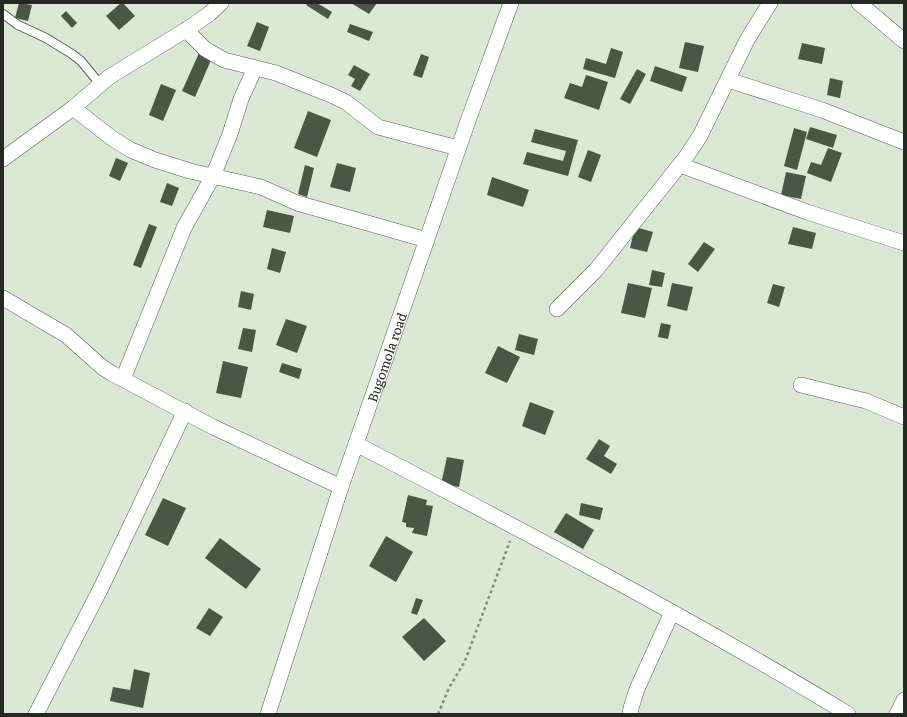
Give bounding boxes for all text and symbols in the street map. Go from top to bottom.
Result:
street label: Bugomola road [362,310,410,405]

